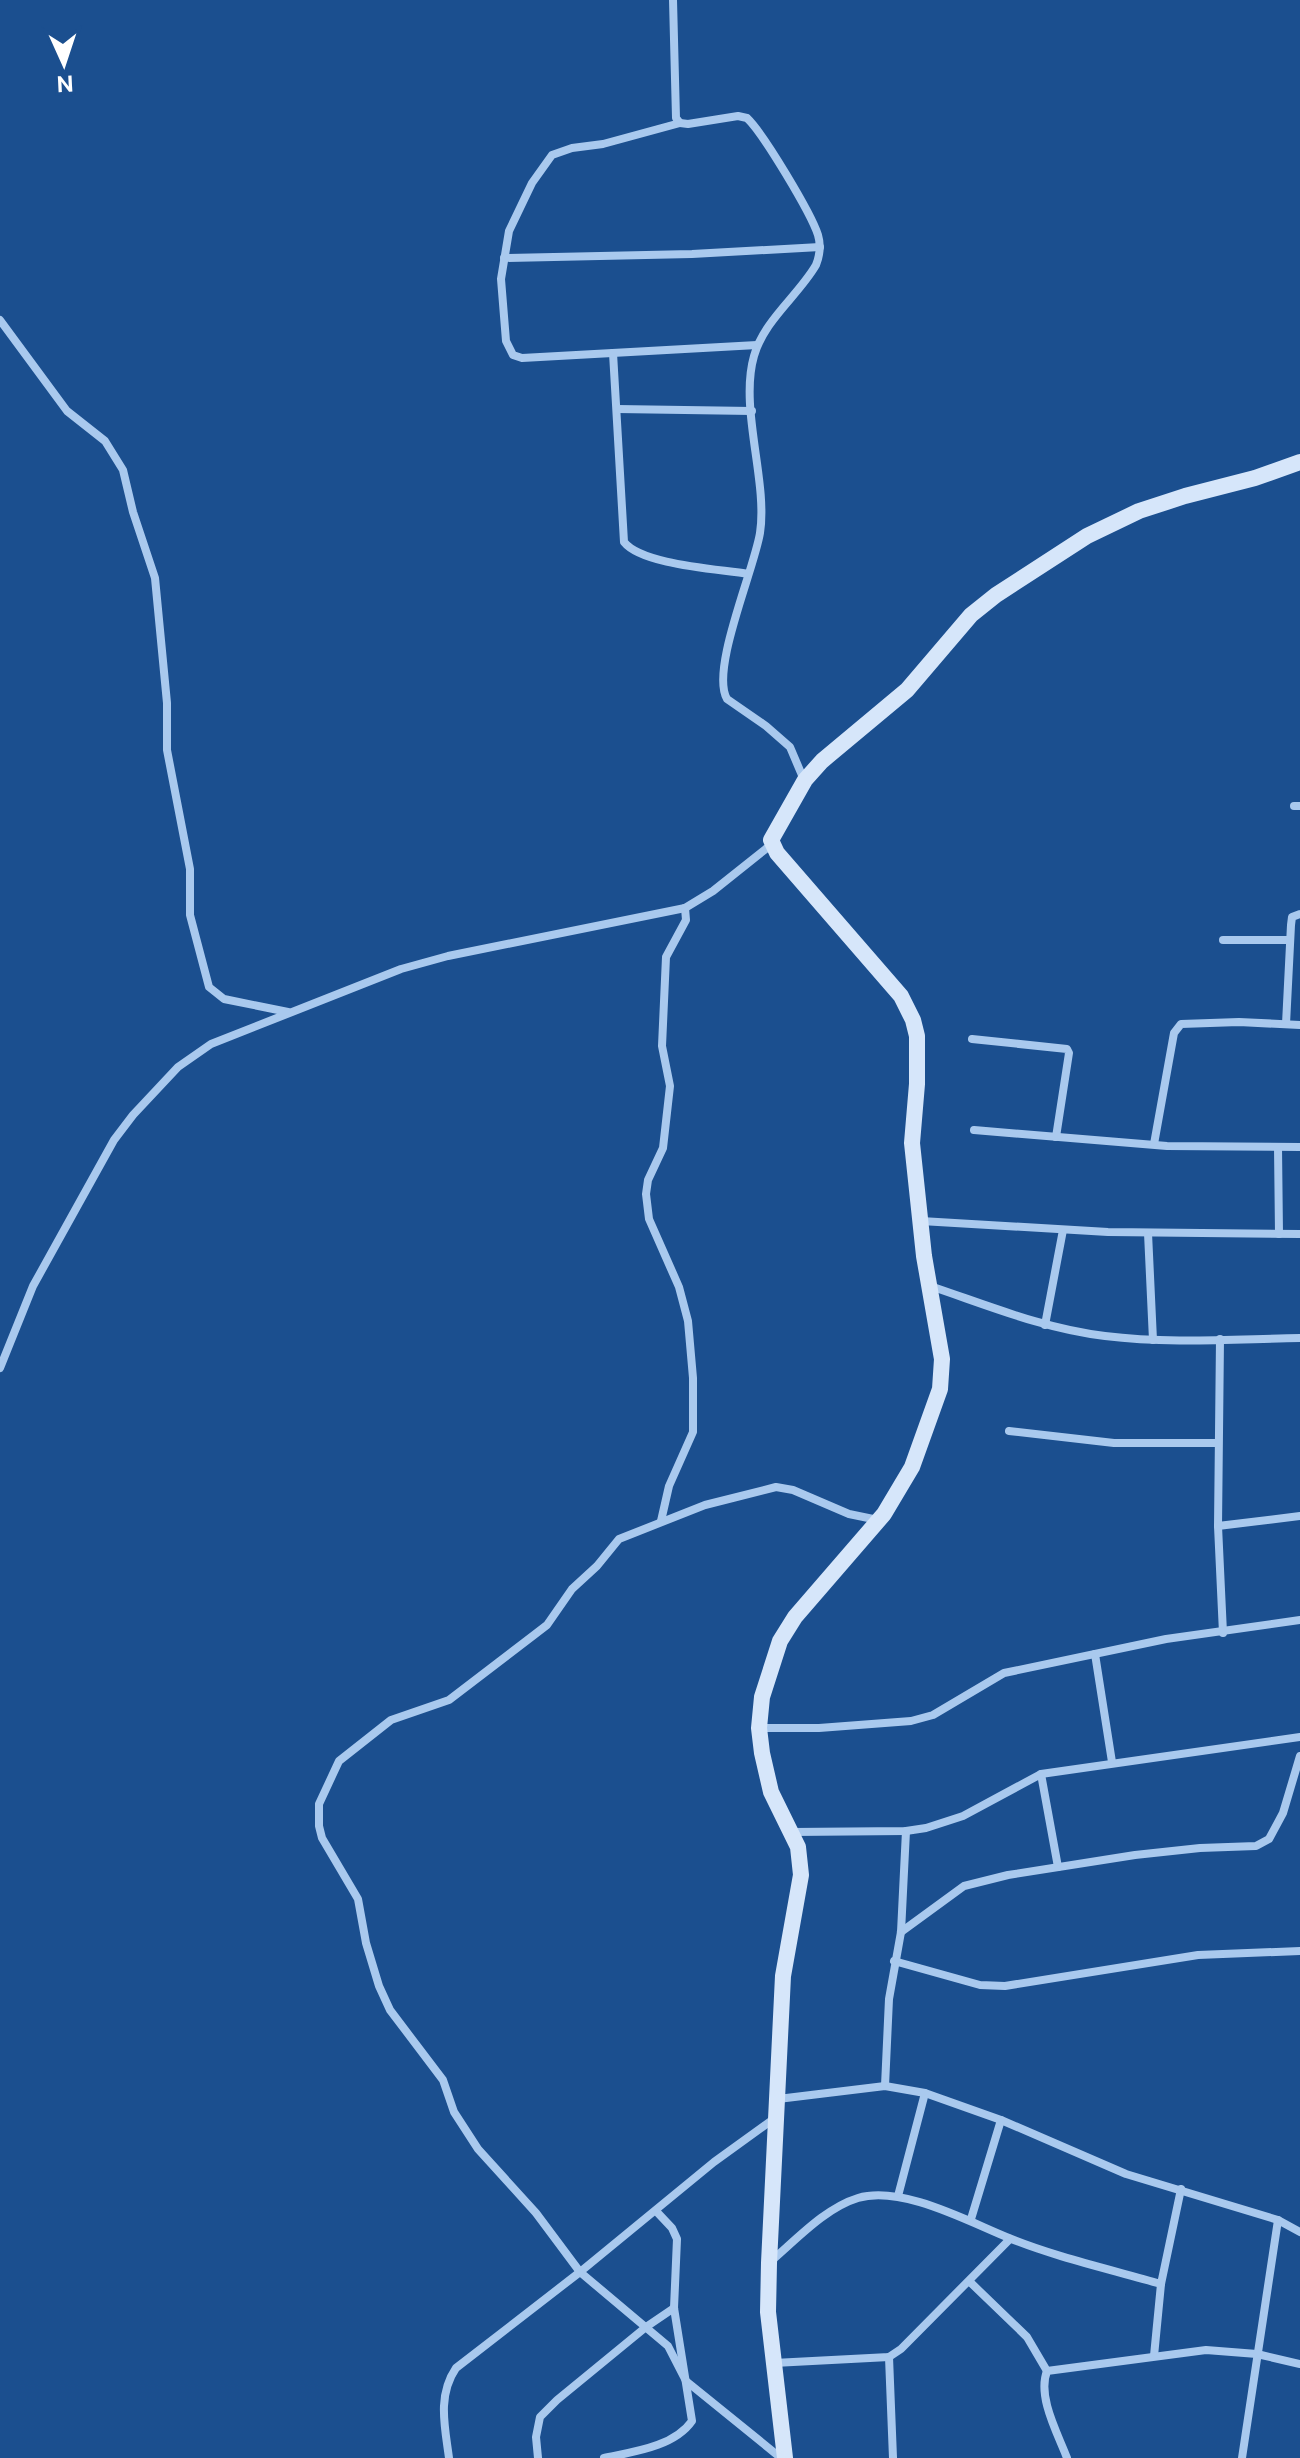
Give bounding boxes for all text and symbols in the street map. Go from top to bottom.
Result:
north arrow [24,24,104,104]
text: N [56,71,74,97]

